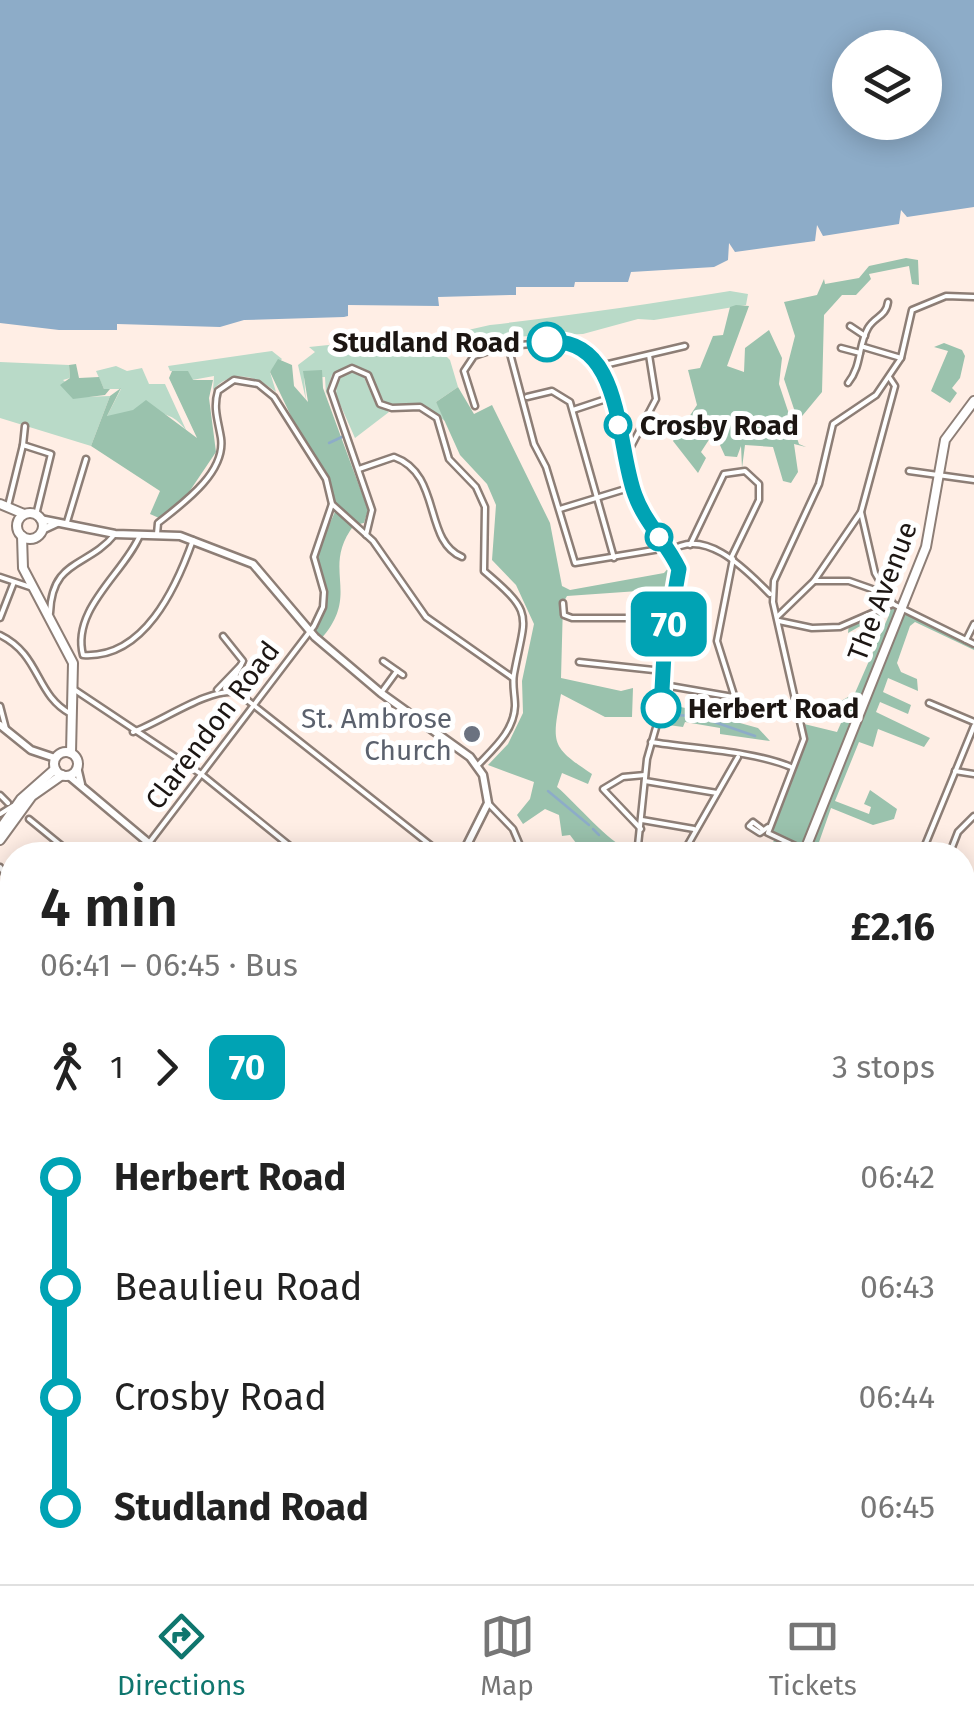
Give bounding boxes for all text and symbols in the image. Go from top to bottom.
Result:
map controls [832,30,942,140]
button: layers [832,30,942,140]
marker: Studland Road [528,323,566,361]
place label: Studland Road [332,326,520,359]
place label: Crosby Road [640,409,799,442]
marker: Crosby Road [605,412,631,438]
street label: The Avenue [841,517,924,665]
unlabelled marker [646,524,672,550]
line badge: 70 [624,592,714,656]
text: 70 [651,603,687,645]
street label: Clarendon Road [138,635,286,816]
marker: Herbert Road [642,689,680,727]
place label: Herbert Road [688,692,859,725]
place label: St. Ambrose Church [301,702,452,767]
marker: St. Ambrose Church [461,723,483,745]
text: 4 min [40,875,178,941]
text: £2.16 [850,904,935,950]
text: 06:41 – 06:45 · Bus [40,946,298,984]
icon: walk [40,1040,95,1095]
icon: forward [139,1040,194,1095]
text: 70 [229,1046,265,1088]
text: 1 [110,1048,124,1086]
text: 3 stops [832,1048,935,1086]
text: Herbert Road [114,1154,346,1200]
text: 06:42 [860,1158,935,1196]
text: Beaulieu Road [114,1264,363,1310]
text: 06:43 [860,1268,935,1306]
text: Crosby Road [114,1374,327,1420]
text: 06:44 [859,1378,935,1416]
text: Studland Road [114,1484,369,1530]
text: 06:45 [860,1488,935,1526]
tab: Directions [117,1609,245,1702]
tab: Map [480,1609,535,1702]
tab: Tickets [769,1609,857,1702]

